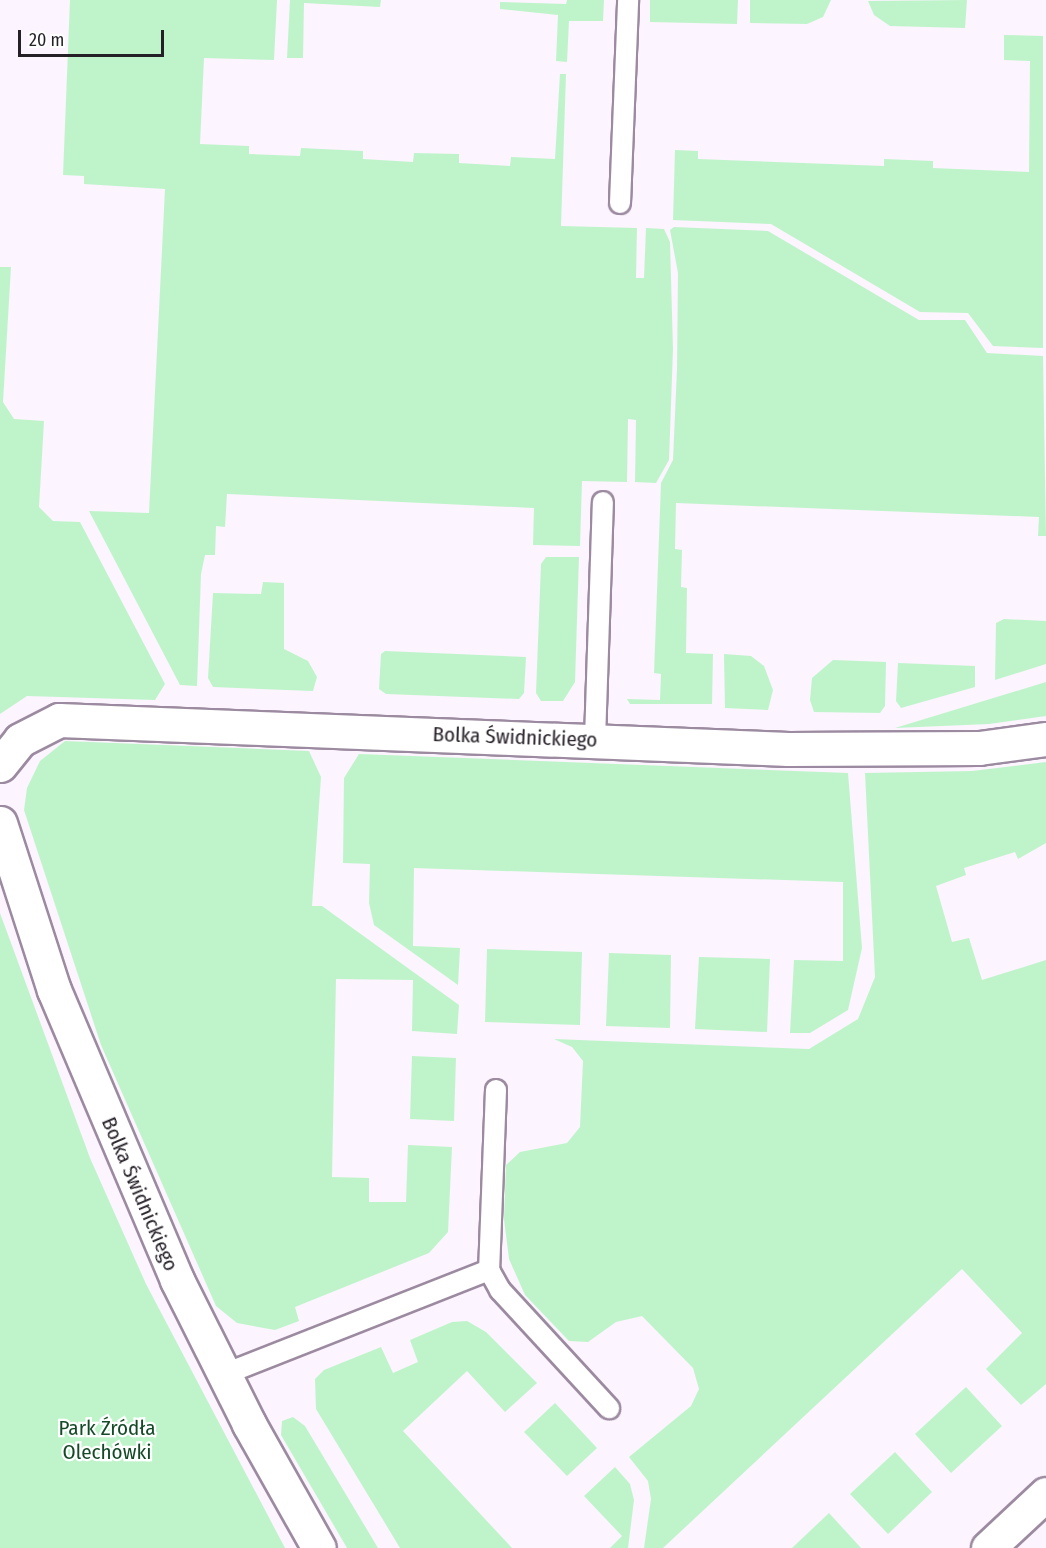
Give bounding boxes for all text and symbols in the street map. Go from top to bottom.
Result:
scale bar [21,18,166,56]
text: 20 m [29,29,64,51]
street label: Bolka Świdnickiego [432,722,598,752]
street label: Bolka Świdnickiego [96,1113,184,1275]
park label: Park Źródła Olechówki [58,1415,156,1465]

